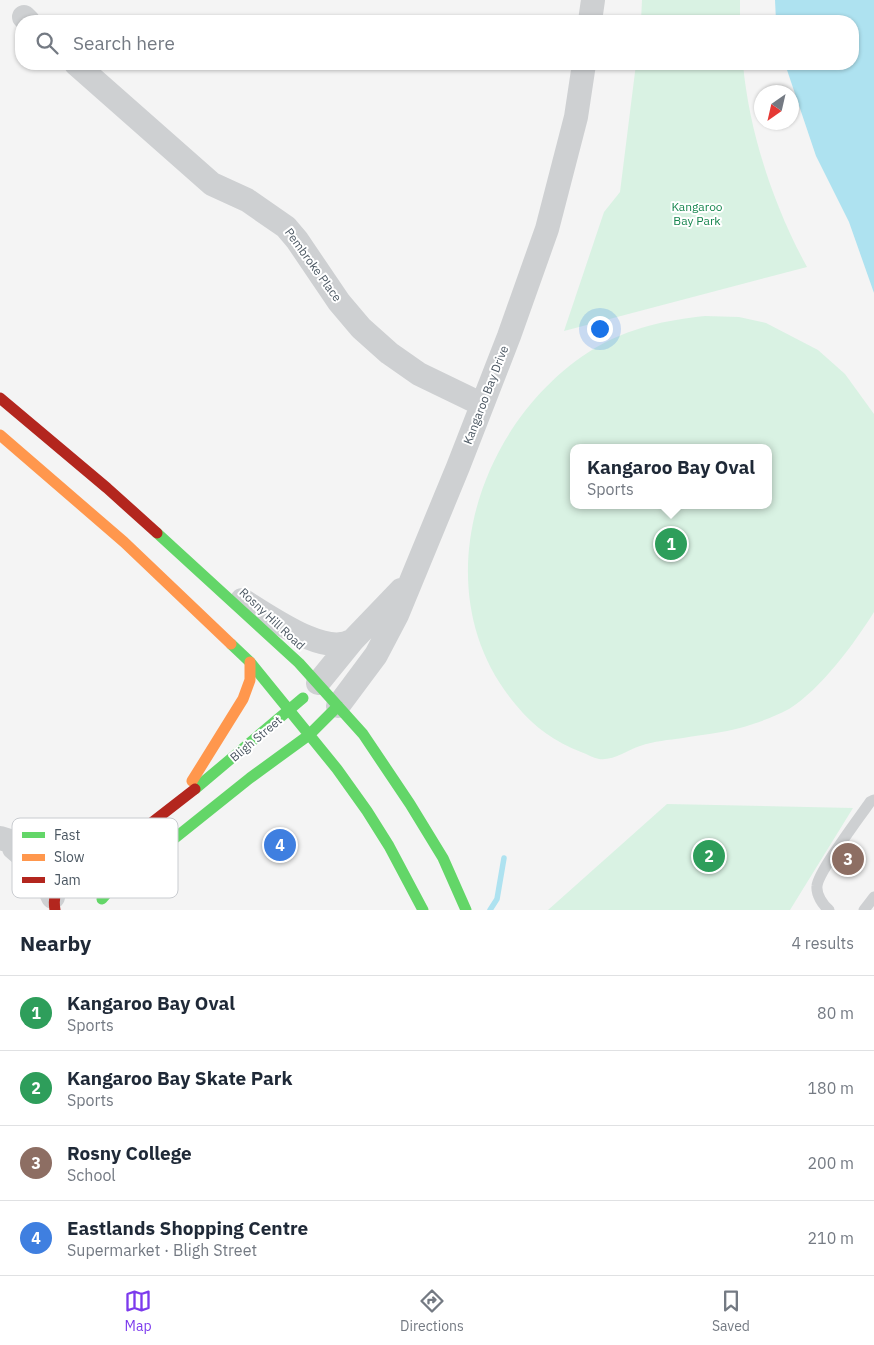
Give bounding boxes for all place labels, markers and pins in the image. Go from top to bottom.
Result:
pin: 1 [655,525,687,563]
pin: 4 [264,826,296,864]
pin: 2 [693,837,725,875]
pin: 3 [832,840,864,878]

